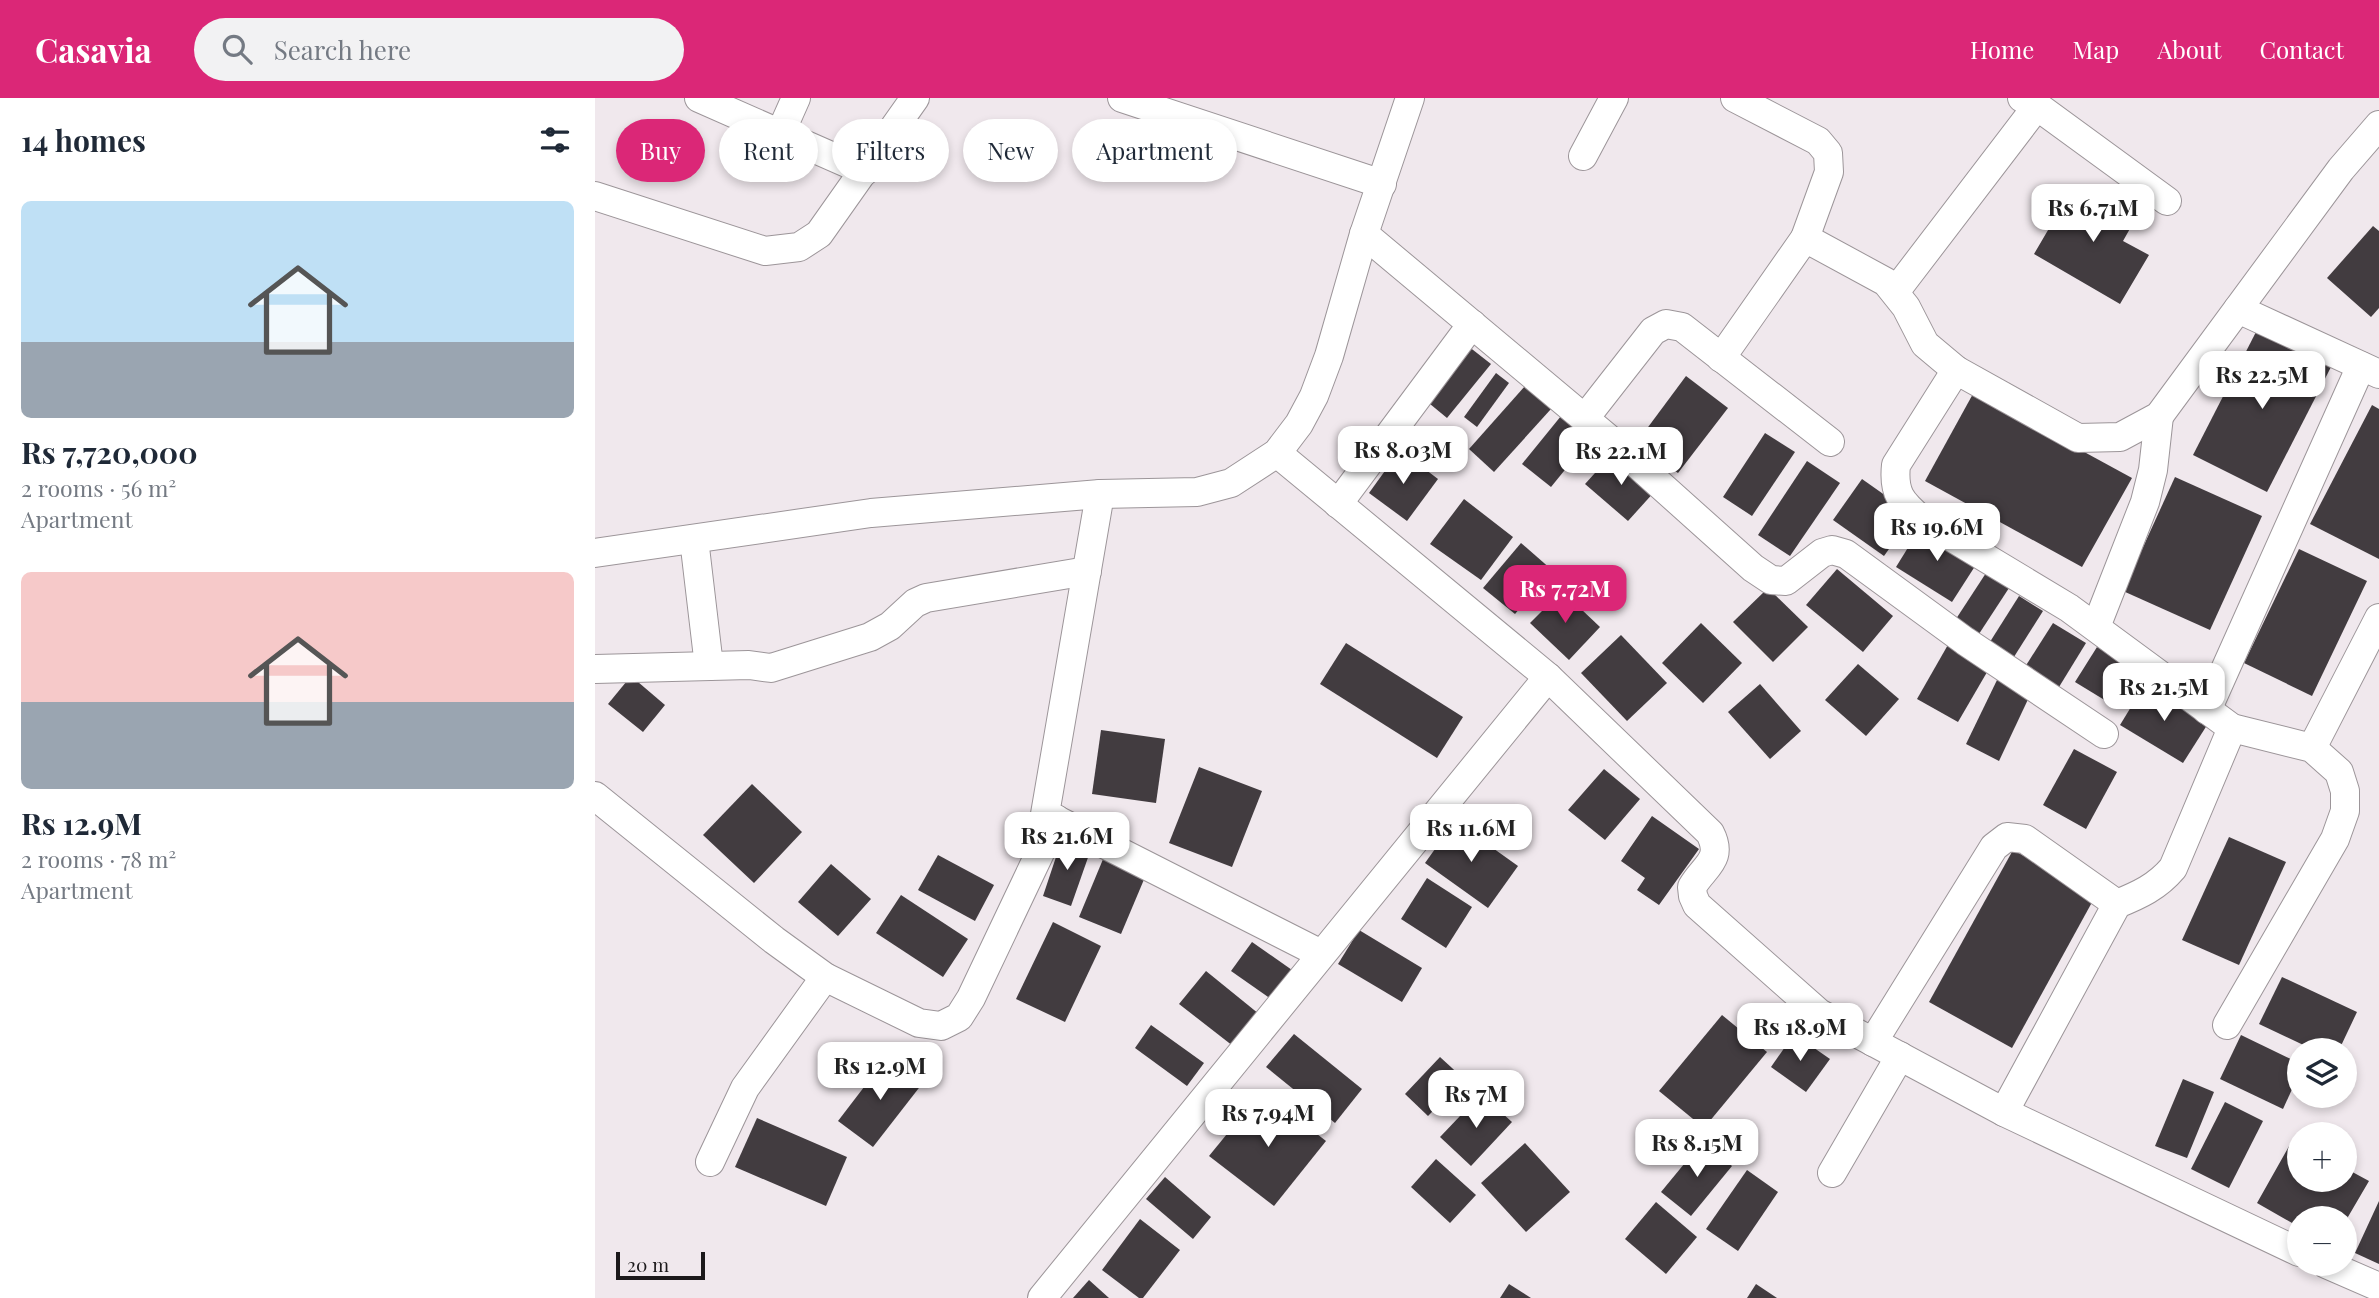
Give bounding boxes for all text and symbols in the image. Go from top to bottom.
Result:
search box [194,18,684,81]
text: Casavia [35,27,152,71]
icon: search [218,30,256,68]
text: Search here [274,32,411,67]
text: Home [1970,33,2034,65]
text: Map [2072,33,2119,65]
text: About [2157,33,2221,65]
text: Contact [2259,33,2344,65]
chip: Buy [616,119,705,182]
chip: Rent [719,119,818,182]
chip: Filters [832,119,949,182]
chip: New [963,119,1058,182]
chip: Apartment [1072,119,1237,182]
text: 14 homes [21,120,146,160]
icon: filters [536,121,574,159]
pin: Rs 6.71M [2021,184,2165,244]
text: Rs 6.71M [2047,191,2139,222]
icon: home [235,247,361,373]
pin: Rs 22.5M [2190,352,2334,411]
text: Rs 22.5M [2215,358,2309,389]
pin: Rs 8.03M [1331,426,1475,486]
pin: Rs 22.1M [1549,428,1693,487]
text: Rs 7,720,000 [21,432,198,472]
text: Rs 8.03M [1354,433,1452,464]
text: Rs 22.1M [1575,434,1667,465]
text: 2 rooms · 56 m² [21,472,176,503]
text: Apartment [21,503,133,534]
pin: Rs 19.6M [1865,504,2009,563]
text: Rs 19.6M [1890,510,1984,541]
pin: Rs 7.72M [1493,566,1637,625]
text: Rs 7.72M [1519,572,1611,603]
icon: home [235,618,361,744]
pin: Rs 21.5M [2092,664,2236,723]
text: Rs 21.5M [2119,670,2209,701]
text: Rs 12.9M [21,803,142,843]
pin: Rs 11.6M [1399,804,1543,864]
text: Rs 11.6M [1426,811,1516,842]
pin: Rs 21.6M [995,812,1139,872]
text: Rs 21.6M [1021,819,1114,850]
text: 2 rooms · 78 m² [21,843,176,874]
text: Apartment [21,874,133,905]
pin: Rs 18.9M [1728,1004,1872,1063]
text: Rs 18.9M [1753,1010,1847,1041]
map controls [2287,1038,2357,1276]
button: layers [2287,1038,2357,1108]
pin: Rs 12.9M [808,1042,952,1102]
text: Rs 12.9M [834,1049,926,1080]
pin: Rs 7M [1427,1070,1525,1130]
text: Rs 7M [1444,1077,1508,1108]
pin: Rs 7.94M [1196,1090,1340,1149]
text: Rs 7.94M [1221,1096,1315,1127]
pin: Rs 8.15M [1625,1119,1769,1179]
button: + [2287,1122,2357,1192]
text: Rs 8.15M [1651,1126,1743,1157]
button: − [2287,1206,2357,1276]
scale bar [616,1249,705,1281]
text: 20 m [627,1251,669,1277]

